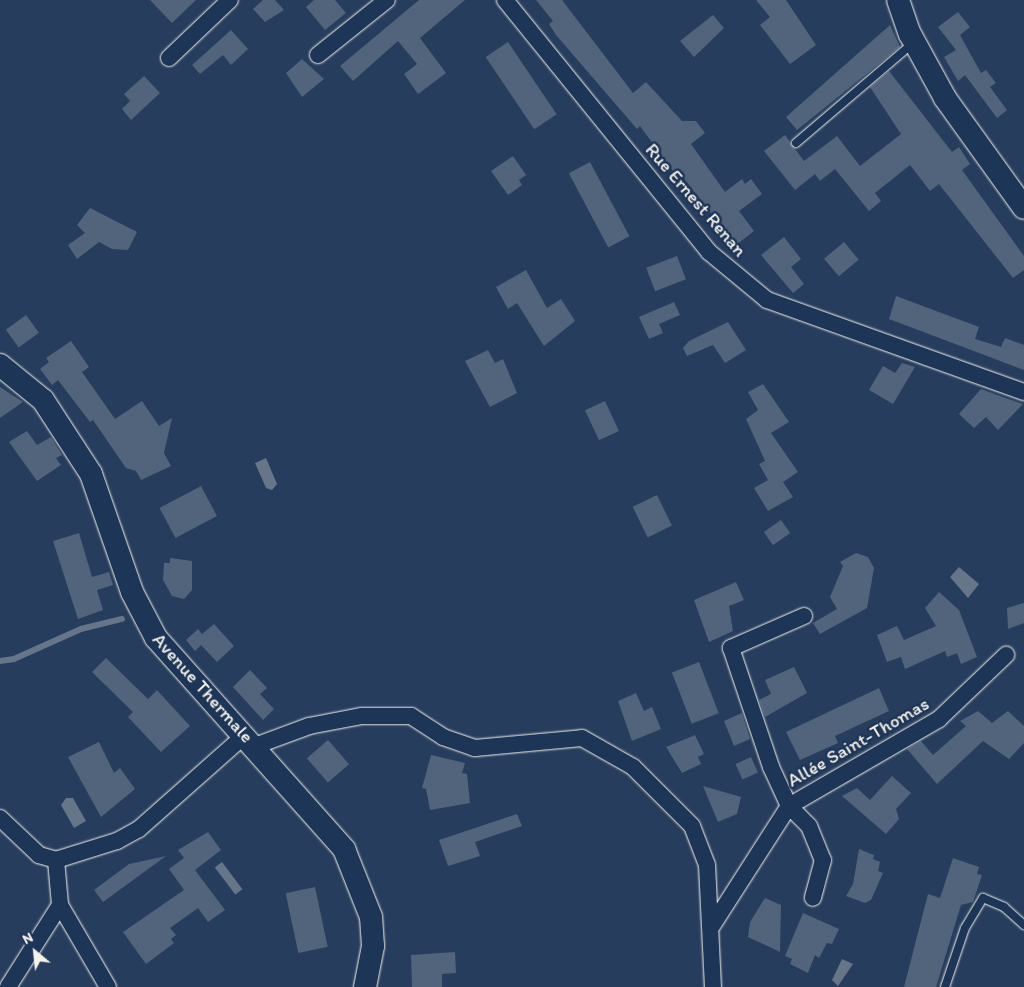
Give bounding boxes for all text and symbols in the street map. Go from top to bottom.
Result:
street label: Rue Ernest Renan [640,139,752,261]
street label: Avenue Thermale [147,628,259,748]
street label: Allée Saint-Thomas [783,692,933,792]
north arrow [10,927,60,977]
text: N [20,929,36,948]

